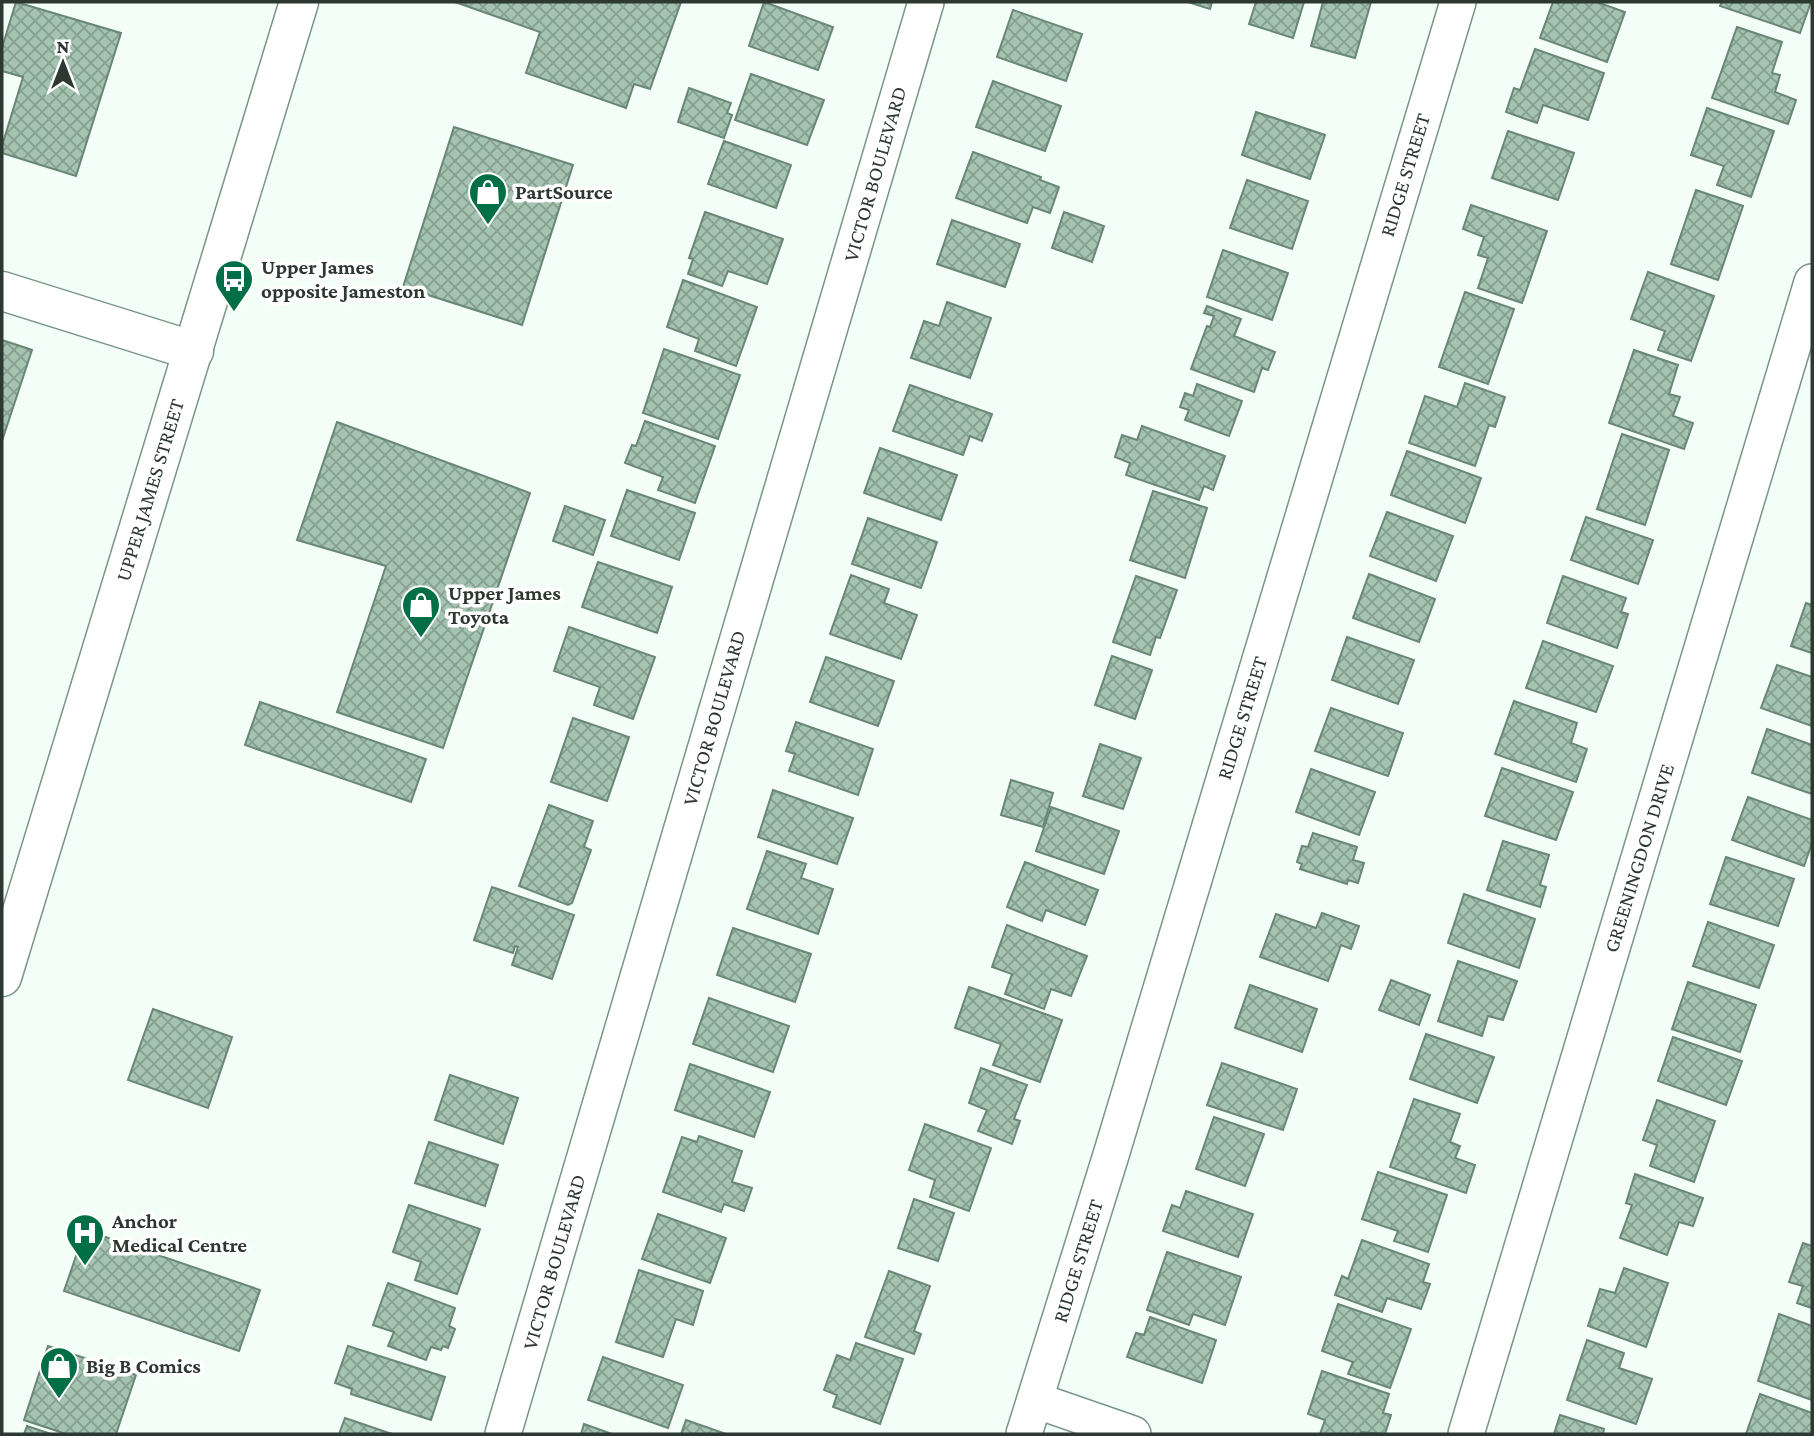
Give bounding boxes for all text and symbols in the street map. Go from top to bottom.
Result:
north arrow [28,28,98,98]
text: N [57,36,70,57]
street label: VICTOR BOULEVARD [839,84,911,264]
street label: RIDGE STREET [1375,110,1435,240]
shop icon: PartSource [467,171,509,226]
place label: PartSource [515,180,613,204]
place label: Upper James opposite Jameston [261,255,425,303]
bus stop icon: Upper James opposite Jameston [213,258,255,313]
street label: UPPER JAMES STREET [111,395,189,584]
place label: Upper James Toyota [448,581,561,629]
shop icon: Upper James Toyota [400,584,442,639]
street label: VICTOR BOULEVARD [678,628,750,808]
street label: RIDGE STREET [1212,653,1272,783]
street label: GREENINGDON DRIVE [1599,761,1679,955]
street label: VICTOR BOULEVARD [518,1172,590,1352]
street label: RIDGE STREET [1048,1196,1108,1326]
place label: Anchor Medical Centre [111,1209,247,1257]
hospital icon: Anchor Medical Centre [64,1212,106,1267]
shop icon: Big B Comics [38,1345,80,1400]
place label: Big B Comics [86,1354,201,1378]

